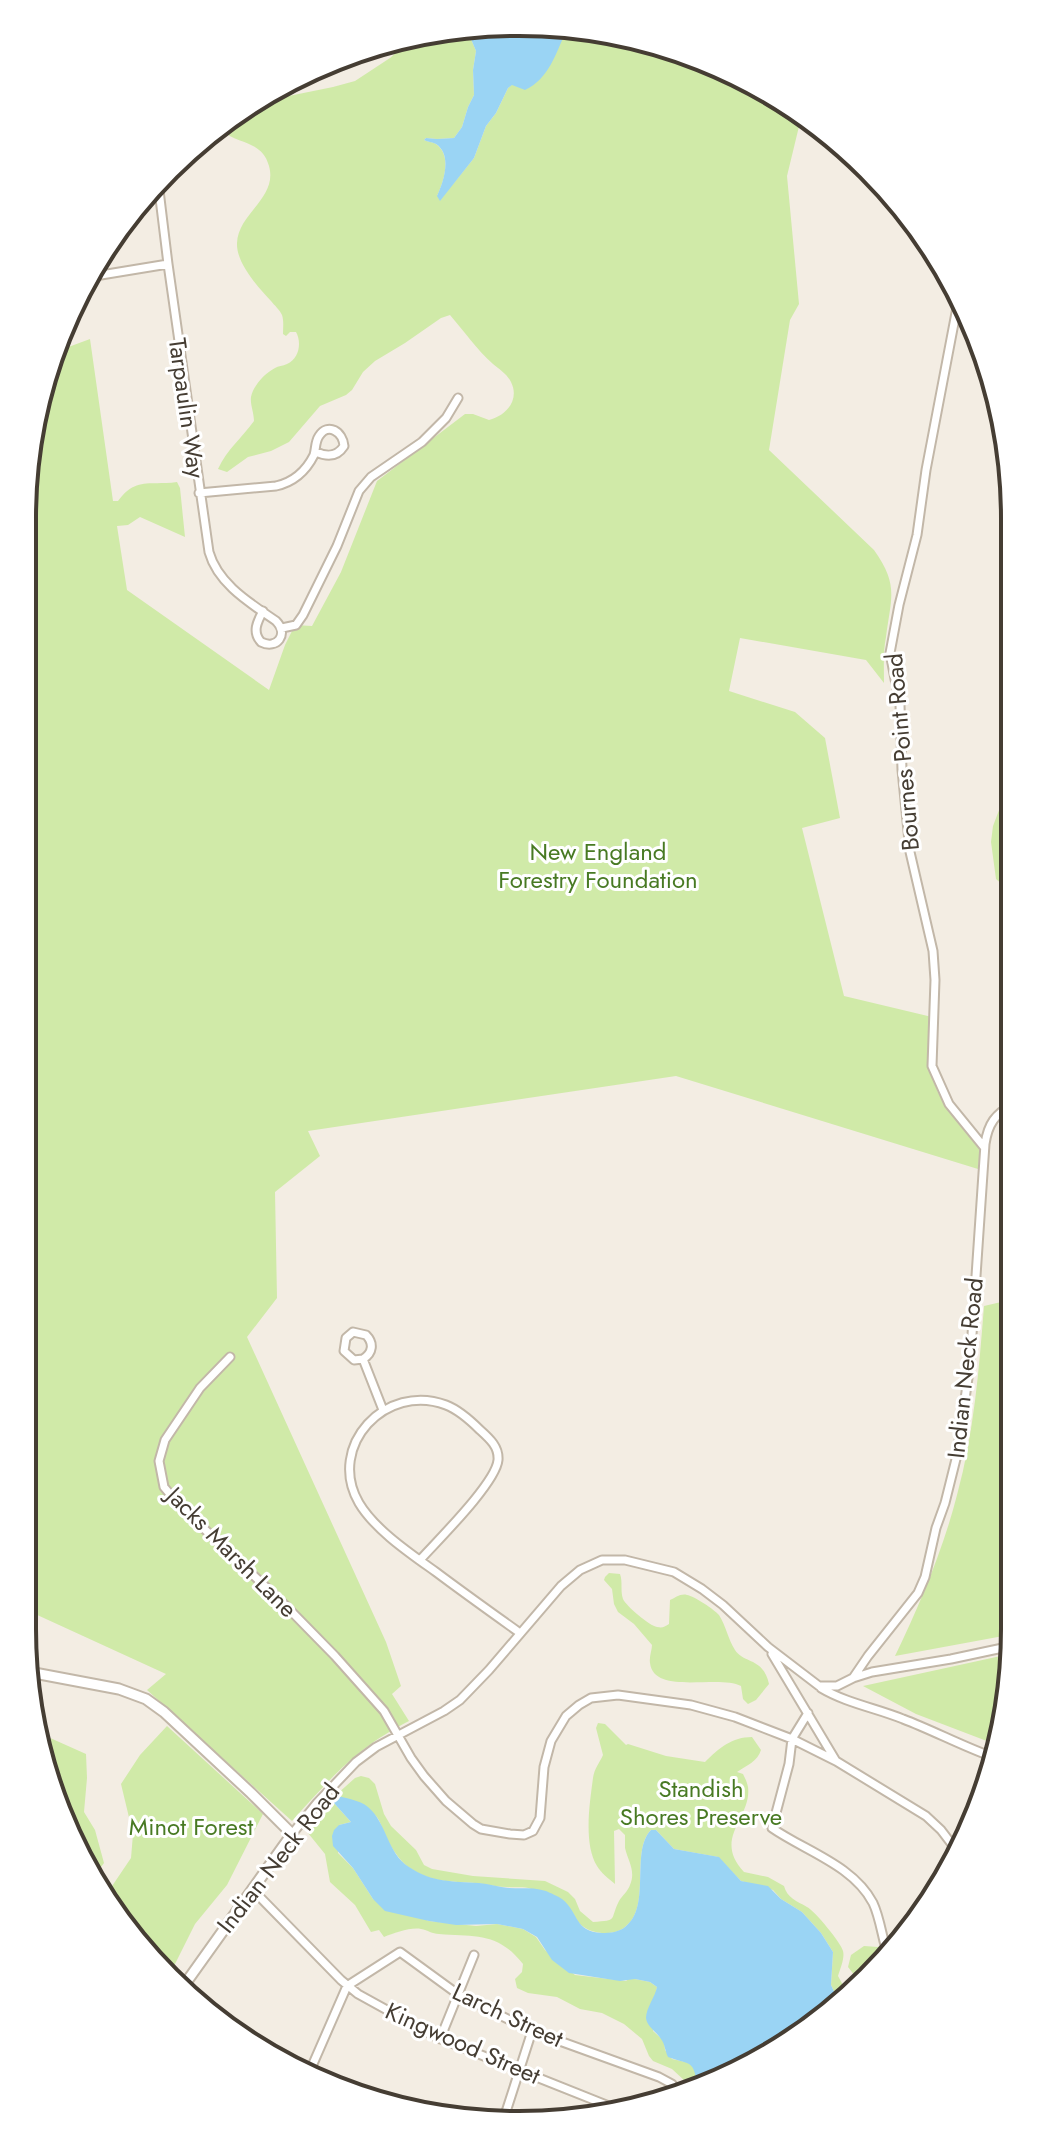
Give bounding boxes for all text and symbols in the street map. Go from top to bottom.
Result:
street label: Tarpaulin Way [160,336,214,481]
street label: Bournes Point Road [876,652,928,852]
park label: New England Forestry Foundation [498,834,698,897]
street label: Indian Neck Road [938,1276,992,1460]
street label: Jacks Marsh Lane [157,1477,305,1625]
park label: Standish Shores Preserve [620,1771,782,1834]
street label: Indian Neck Road [208,1776,348,1940]
park label: Minot Forest [129,1809,253,1844]
street label: Larch Street [447,1974,569,2056]
street label: Kingwood Street [380,1993,546,2093]

